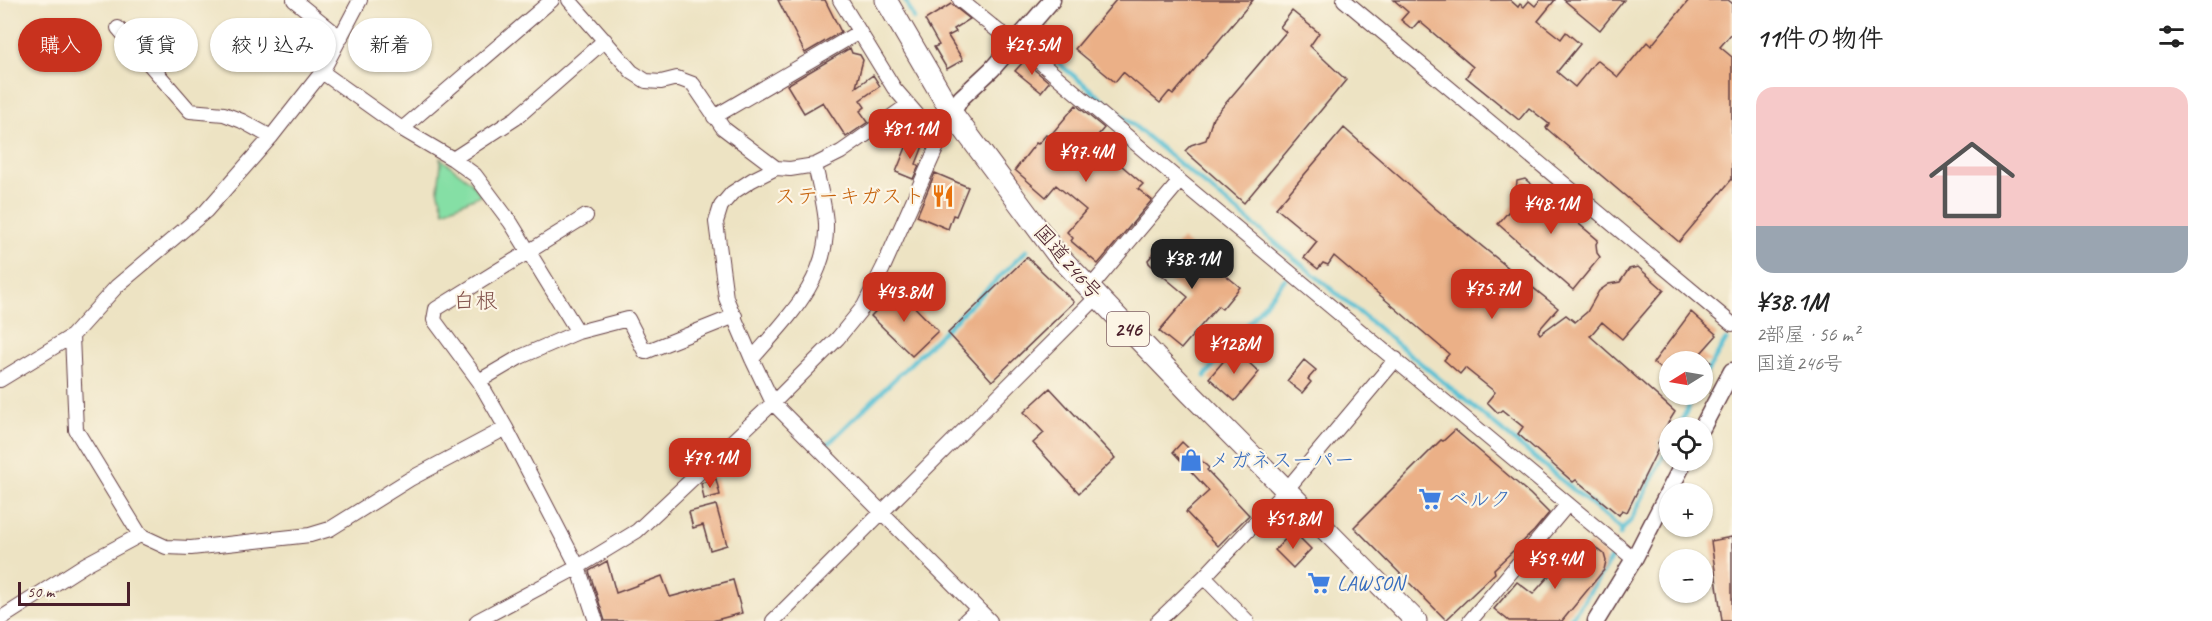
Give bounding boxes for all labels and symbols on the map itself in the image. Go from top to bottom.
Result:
pin: ¥29.5M [983,25,1081,76]
pin: ¥81.1M [861,109,959,160]
pin: ¥97.4M [1037,132,1135,183]
place label: ステーキガスト [775,183,925,209]
restaurant icon: ステーキガスト [930,183,956,209]
pin: ¥48.1M [1502,184,1600,235]
street label: 国道246号 [1028,219,1108,305]
pin: ¥38.1M [1143,239,1241,290]
pin: ¥75.7M [1443,269,1541,320]
pin: ¥43.8M [855,272,953,323]
district label: 白根 [453,287,498,315]
road number: 246 [1107,312,1149,346]
pin: ¥128M [1192,324,1276,375]
north arrow [1659,351,1713,405]
pin: ¥79.1M [661,438,759,489]
shop icon: メガネスーパー [1178,447,1204,473]
place label: メガネスーパー [1209,447,1355,473]
supermarket icon: ベルク [1417,486,1443,512]
place label: ベルク [1448,486,1511,512]
pin: ¥51.8M [1244,499,1342,550]
pin: ¥59.4M [1506,539,1604,590]
supermarket icon: LAWSON [1306,570,1332,596]
place label: LAWSON [1337,570,1408,596]
scale bar [18,579,130,606]

